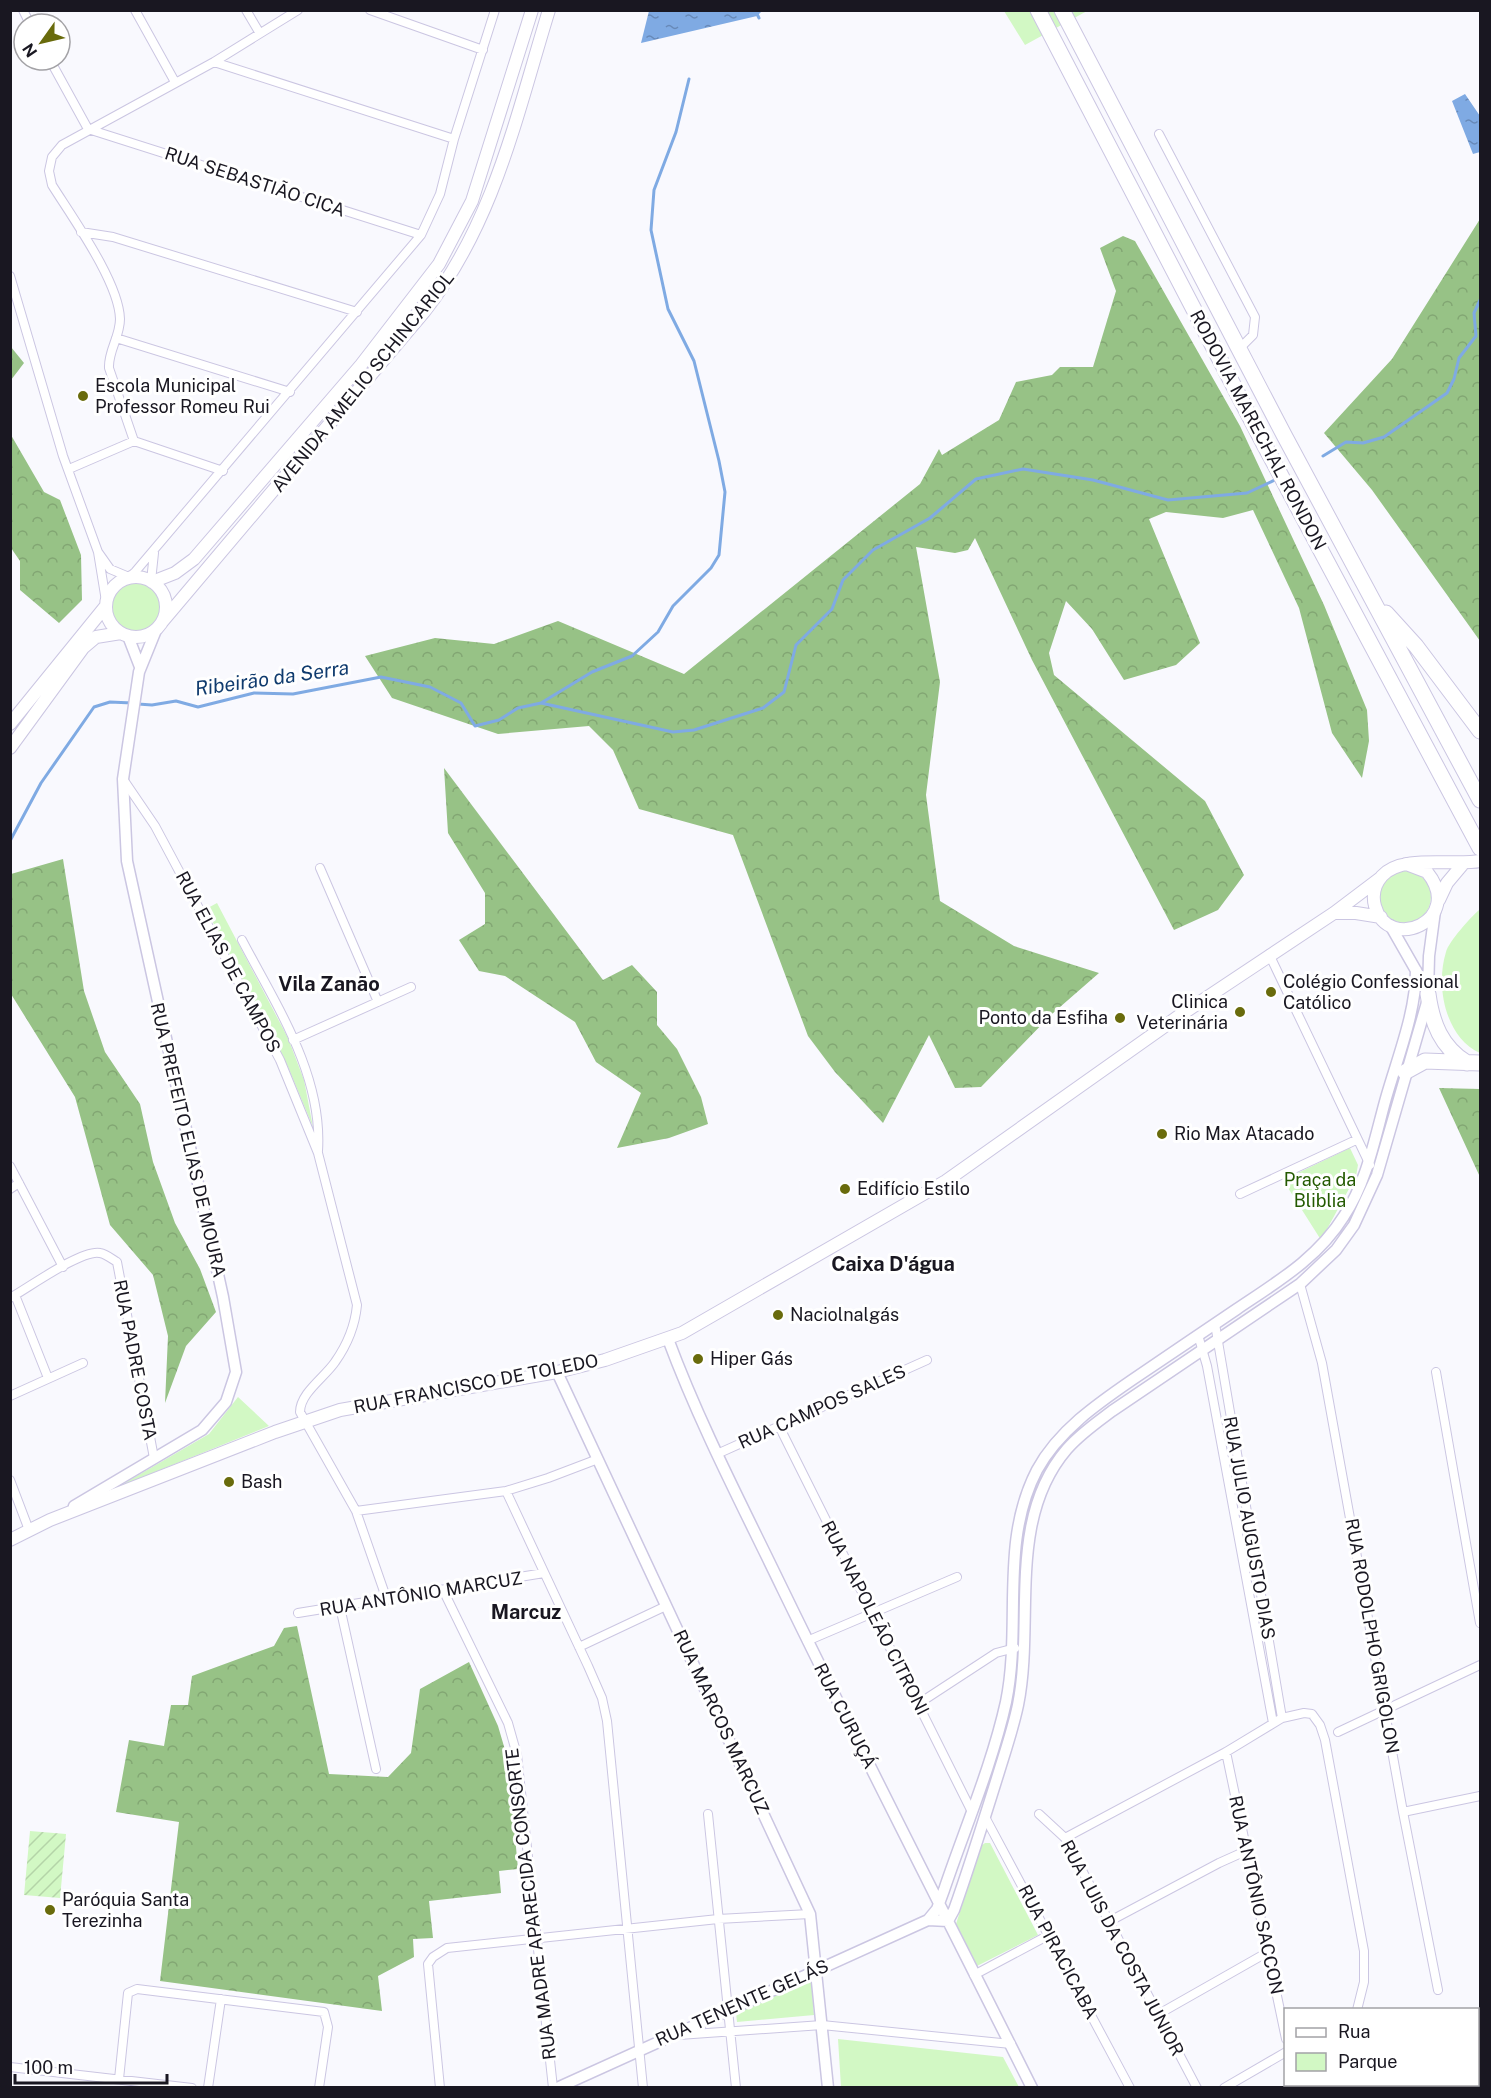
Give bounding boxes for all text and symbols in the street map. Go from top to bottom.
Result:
north arrow [12,12,72,72]
text: N [19,40,41,61]
street label: RUA SEBASTIÃO CICA [162,141,349,221]
street label: AVENIDA AMELIO SCHINCARIOL [267,267,458,496]
street label: RODOVIA MARECHAL RONDON [1186,306,1331,553]
place label: Escola Municipal Professor Romeu Rui [95,375,270,417]
marker: Escola Municipal Professor Romeu Rui [76,389,90,403]
water label: Ribeirão da Serra [193,655,351,701]
street label: RUA ELIAS DE CAMPOS [172,868,285,1056]
place label: Colégio Confessional Católico [1283,971,1459,1013]
district label: Vila Zanão [278,972,380,996]
marker: Colégio Confessional Católico [1264,985,1278,999]
place label: Clinica Veterinária [1137,991,1228,1033]
street label: RUA PREFEITO ELIAS DE MOURA [147,1000,230,1280]
marker: Clinica Veterinária [1233,1005,1247,1019]
place label: Ponto da Esfiha [979,1007,1108,1028]
marker: Ponto da Esfiha [1113,1011,1127,1025]
place label: Rio Max Atacado [1174,1123,1314,1144]
marker: Rio Max Atacado [1155,1127,1169,1141]
park label: Praça da Bliblia [1284,1169,1356,1211]
place label: Edifício Estilo [857,1178,970,1199]
marker: Edifício Estilo [838,1182,852,1196]
district label: Caixa D'água [831,1252,955,1276]
street label: RUA PADRE COSTA [110,1278,161,1442]
place label: Naciolnalgás [790,1304,899,1325]
marker: Naciolnalgás [771,1308,785,1322]
place label: Hiper Gás [710,1348,793,1369]
street label: RUA FRANCISCO DE TOLEDO [352,1349,600,1418]
marker: Hiper Gás [691,1352,705,1366]
street label: RUA CAMPOS SALES [735,1360,909,1453]
street label: RUA JULIO AUGUSTO DIAS [1220,1415,1279,1641]
place label: Bash [241,1471,282,1492]
marker: Bash [222,1475,236,1489]
street label: RUA NAPOLEÃO CITRONI [817,1517,935,1718]
street label: RUA RODOLPHO GRIGOLON [1341,1517,1404,1755]
street label: RUA ANTÔNIO MARCUZ [318,1567,524,1620]
district label: Marcuz [491,1600,561,1624]
street label: RUA MARCOS MARCUZ [669,1626,773,1817]
street label: RUA CURUÇÁ [810,1659,882,1772]
street label: RUA MADRE APARECIDA CONSORTE [501,1747,560,2061]
street label: RUA ANTÔNIO SACCON [1225,1794,1288,1996]
street label: RUA LUIS DA COSTA JUNIOR [1056,1836,1188,2059]
street label: RUA PIRACICABA [1014,1881,1103,2023]
place label: Paróquia Santa Terezinha [62,1889,189,1931]
marker: Paróquia Santa Terezinha [43,1903,57,1917]
street label: RUA TENENTE GELÁS [652,1954,832,2050]
legend [1284,2008,1479,2086]
text: Rua [1338,2021,1370,2042]
scale bar [15,2047,166,2085]
text: Parque [1338,2051,1398,2072]
text: 100 m [24,2057,73,2078]

